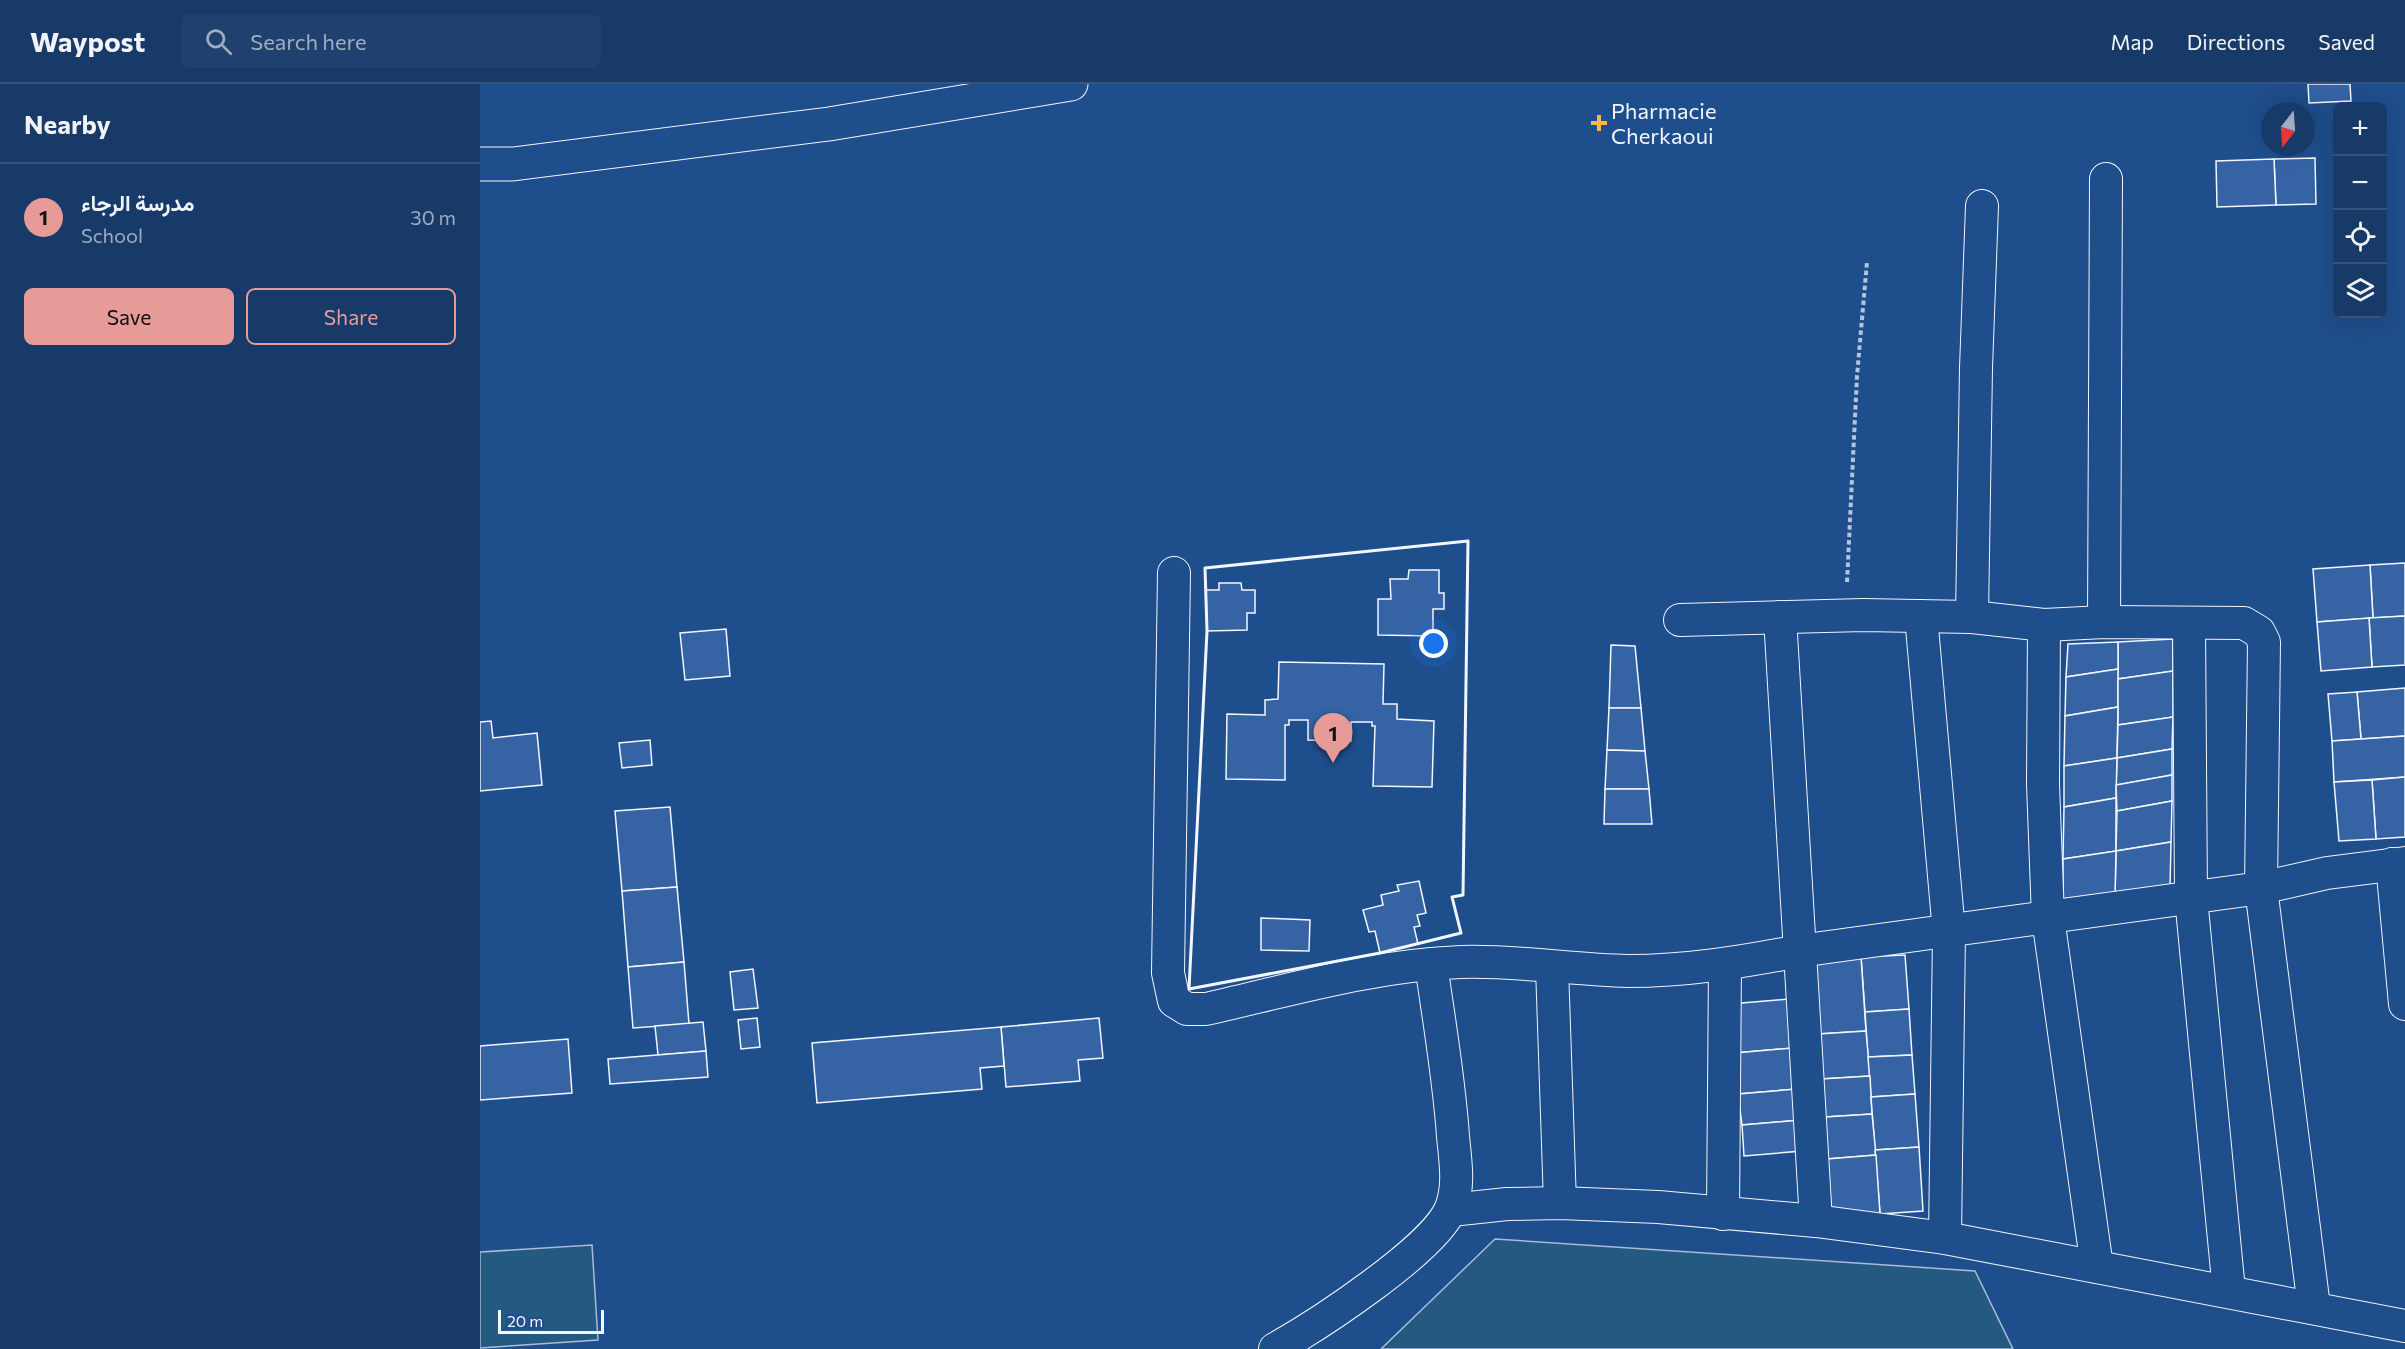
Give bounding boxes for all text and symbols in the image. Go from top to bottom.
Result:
search box [181,14,601,68]
text: Waypost [30,24,145,58]
icon: search [202,25,235,58]
text: Search here [250,28,367,55]
text: Map [2111,29,2154,54]
text: Directions [2187,29,2285,54]
text: Saved [2318,29,2375,54]
place label: Pharmacie Cherkaoui [1611,97,1717,149]
north arrow [2261,102,2315,156]
map controls [2333,102,2387,318]
button: + [2333,102,2387,156]
text: Nearby [24,108,111,139]
marker: Pharmacie Cherkaoui [1592,116,1606,130]
button: − [2333,156,2387,210]
text: مدرسة الرجاء [81,189,194,216]
text: 1 [39,205,48,229]
text: 30 m [410,205,456,229]
button: locate [2333,210,2387,264]
text: School [81,223,143,247]
button: layers [2333,264,2387,318]
button: Save [24,288,234,345]
button: Share [246,288,456,345]
your location [1419,629,1448,658]
pin: 1 [1314,714,1352,763]
scale bar [498,1307,604,1334]
text: 20 m [507,1311,543,1330]

